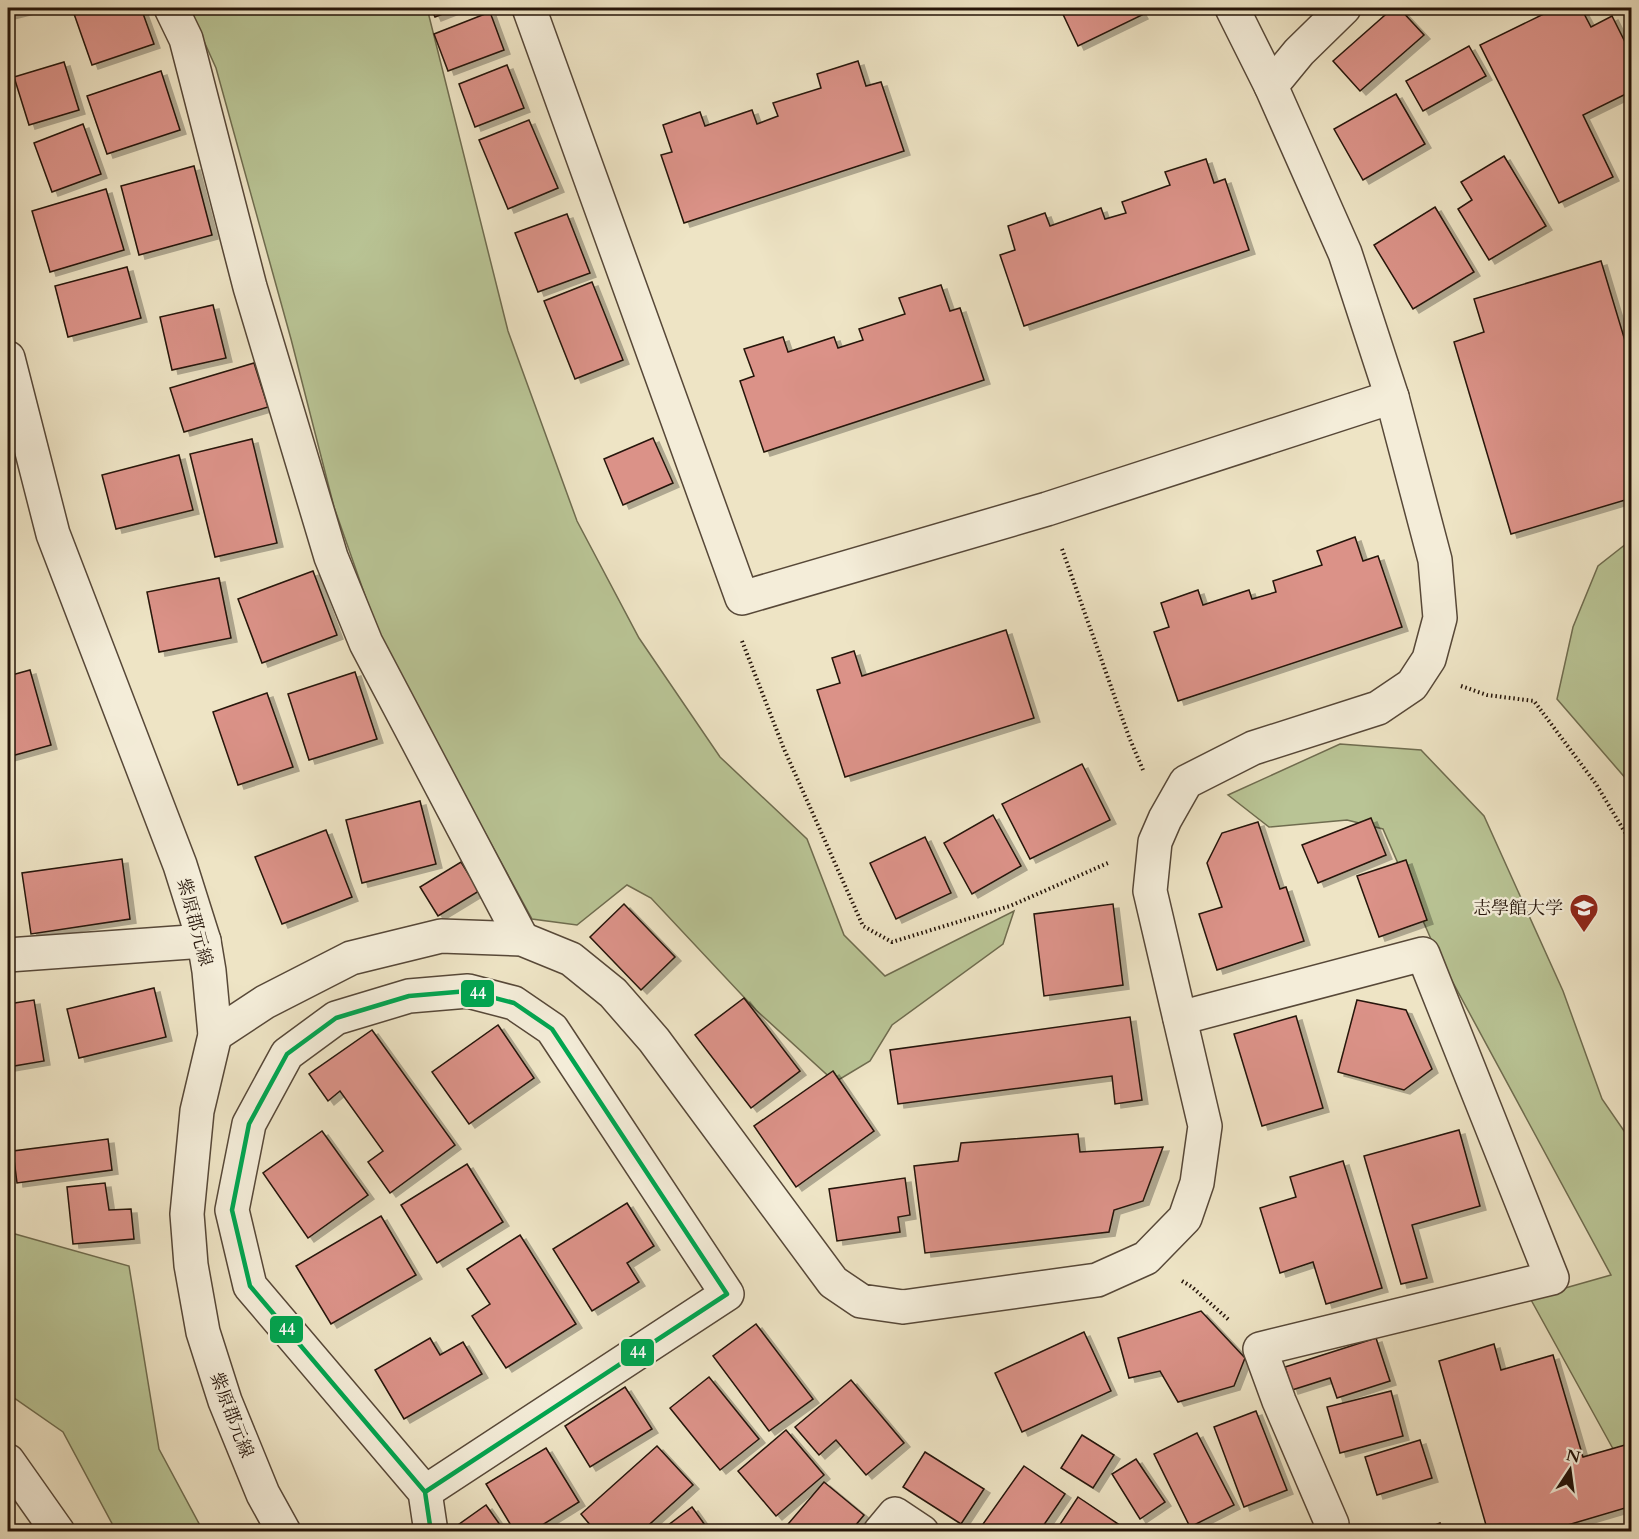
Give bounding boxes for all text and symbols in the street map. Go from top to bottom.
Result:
street label: 紫原郡元線 [171,875,218,969]
school or university icon: 志學館大学 [1568,892,1600,934]
place label: 志學館大学 [1473,896,1563,921]
line badge: 44 [460,979,495,1008]
text: 44 [470,983,486,1005]
line badge: 44 [269,1315,304,1344]
text: 44 [279,1319,295,1341]
line badge: 44 [620,1338,655,1367]
text: 44 [630,1342,646,1364]
street label: 紫原郡元線 [204,1369,259,1462]
north arrow [1540,1440,1600,1500]
text: N [1564,1444,1582,1469]

